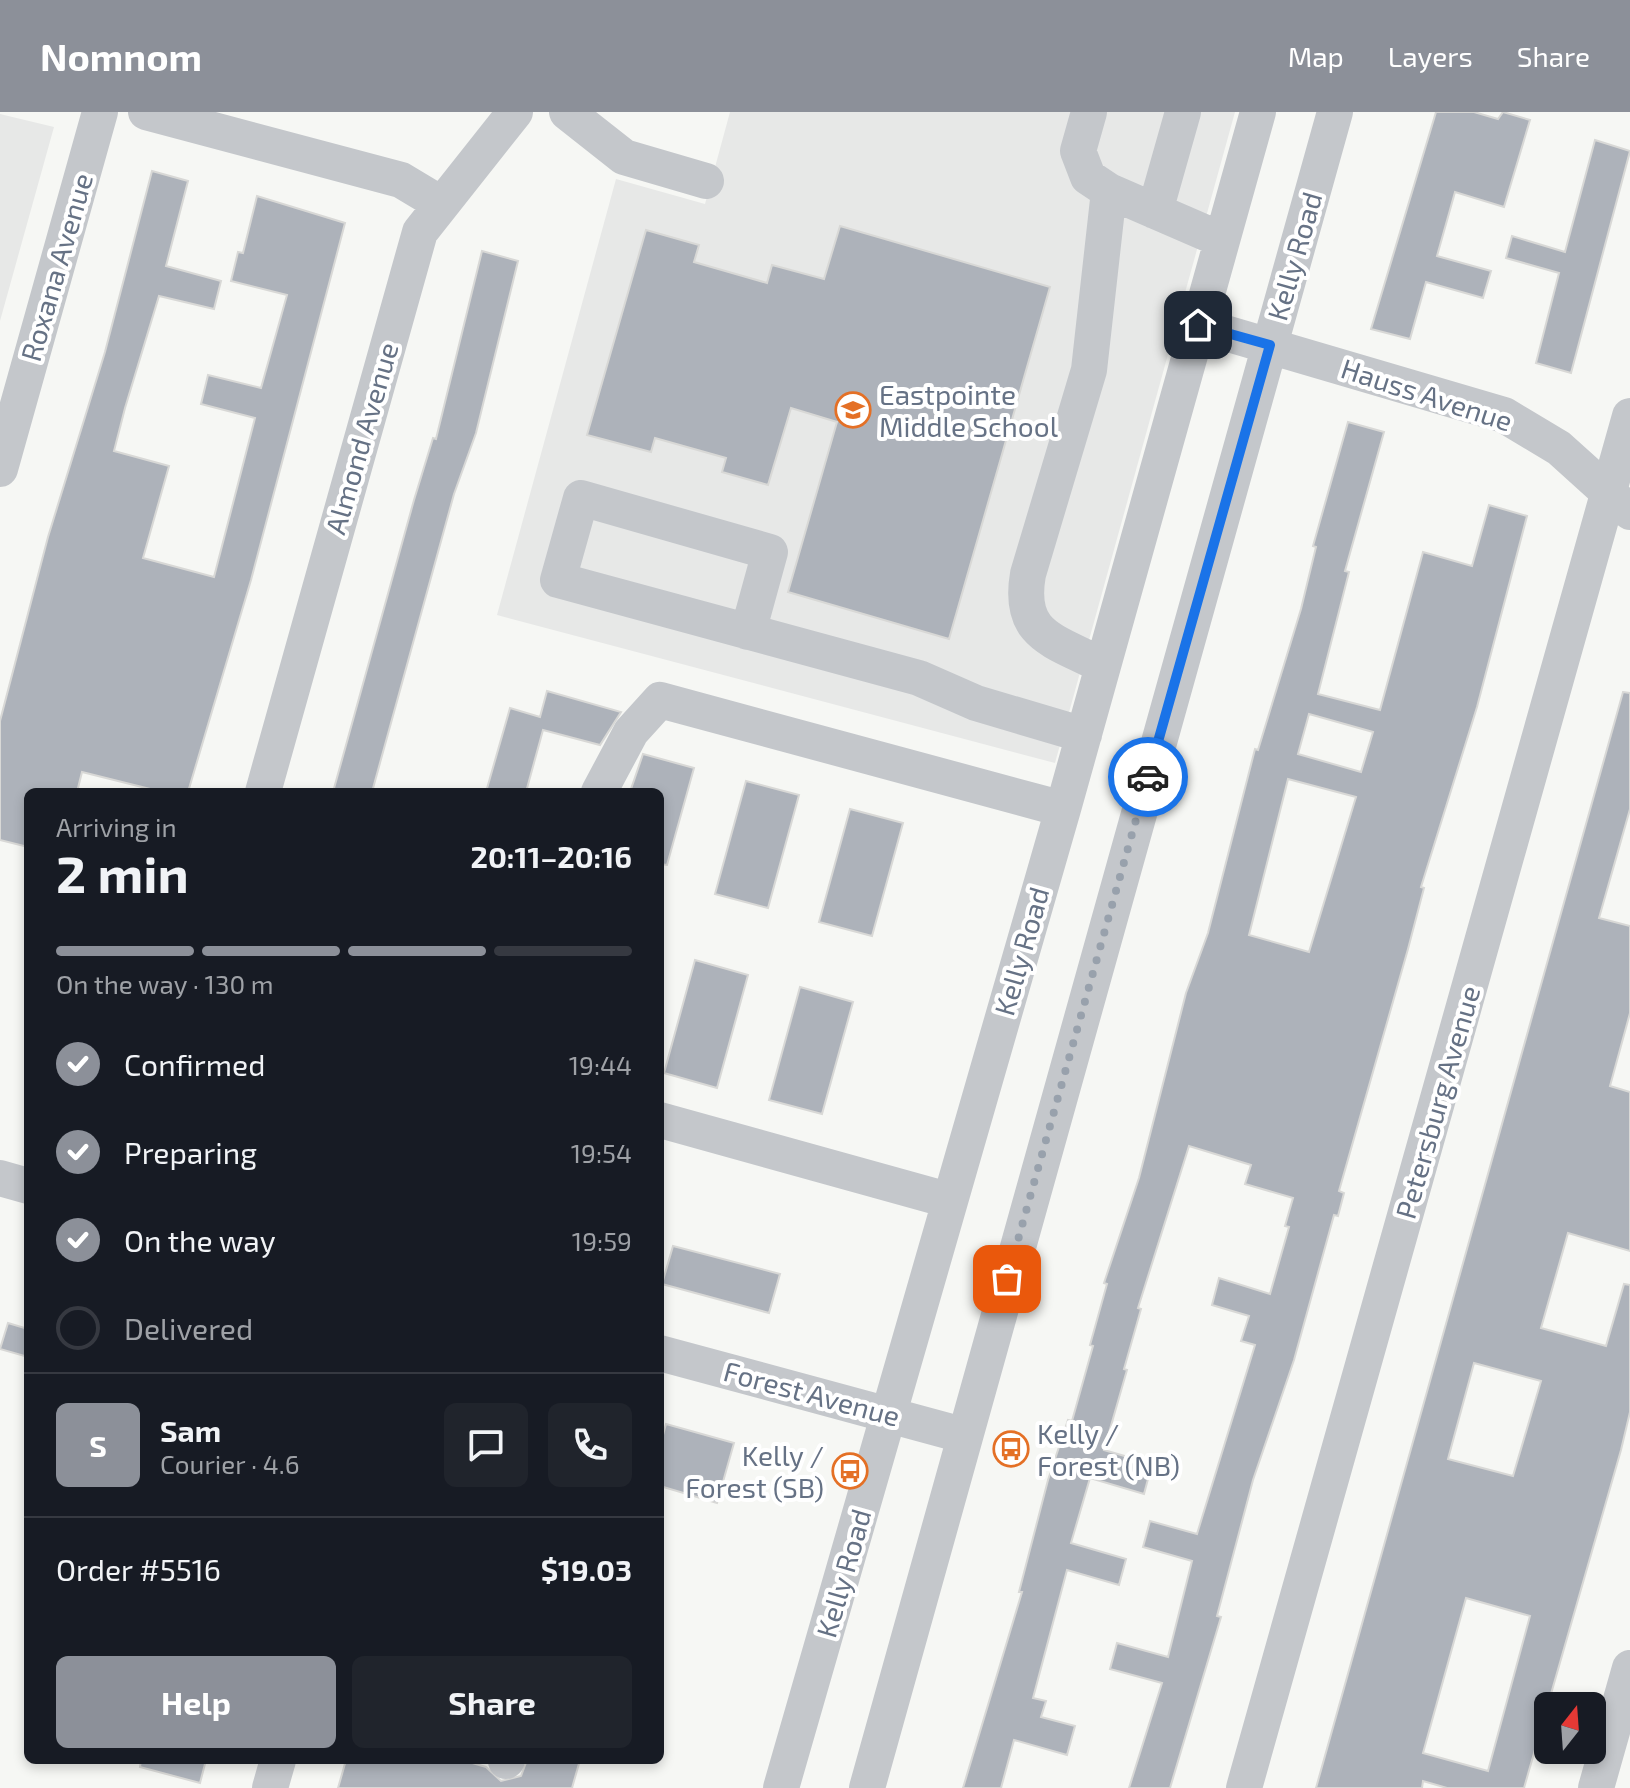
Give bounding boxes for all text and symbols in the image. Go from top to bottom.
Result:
text: Nomnom [40,33,202,79]
text: Map [1288,39,1344,73]
text: Layers [1388,39,1473,73]
text: Share [1517,39,1590,73]
street label: Roxana Avenue [13,169,99,365]
street label: Kelly Road [1259,188,1329,324]
pin [1164,291,1232,359]
icon: home [1176,303,1220,347]
street label: Almond Avenue [317,338,405,538]
street label: Hauss Avenue [1337,350,1517,438]
place label: Eastpointe Middle School [879,377,1059,443]
school or university icon: Eastpointe Middle School [834,391,872,429]
courier [1108,737,1188,817]
icon: car [1126,755,1170,799]
text: Arriving in [56,811,177,842]
text: 20:11–20:16 [470,838,632,874]
text: 2 min [56,841,189,903]
street label: Kelly Road [986,883,1056,1019]
text: On the way · 130 m [56,968,274,999]
street label: Petersburg Avenue [1387,982,1487,1222]
icon: check [56,1042,100,1086]
text: Confirmed [124,1046,265,1082]
text: 19:44 [569,1049,632,1080]
icon: check [56,1130,100,1174]
text: Preparing [124,1134,257,1170]
text: 19:54 [571,1137,632,1168]
icon: check [56,1218,100,1262]
text: On the way [124,1222,276,1258]
text: 19:59 [572,1225,632,1256]
pin [973,1245,1041,1313]
icon: bag [985,1257,1029,1301]
text: Delivered [124,1310,253,1346]
street label: Forest Avenue [720,1353,904,1433]
button: chat [444,1403,528,1487]
button: phone [548,1403,632,1487]
text: Sam [160,1412,221,1448]
place label: Kelly / Forest (NB) [1037,1416,1180,1482]
text: S [89,1427,107,1463]
bus stop icon: Kelly / Forest (NB) [992,1430,1030,1468]
place label: Kelly / Forest (SB) [685,1438,824,1504]
text: Courier · 4.6 [160,1448,300,1479]
bus stop icon: Kelly / Forest (SB) [831,1452,869,1490]
street label: Kelly Road [808,1505,878,1641]
text: Order #5516 [56,1551,221,1587]
text: $19.03 [541,1551,632,1587]
button: Help [56,1656,336,1748]
button: Share [352,1656,632,1748]
north arrow [1534,1692,1606,1764]
map controls [1534,1692,1606,1764]

